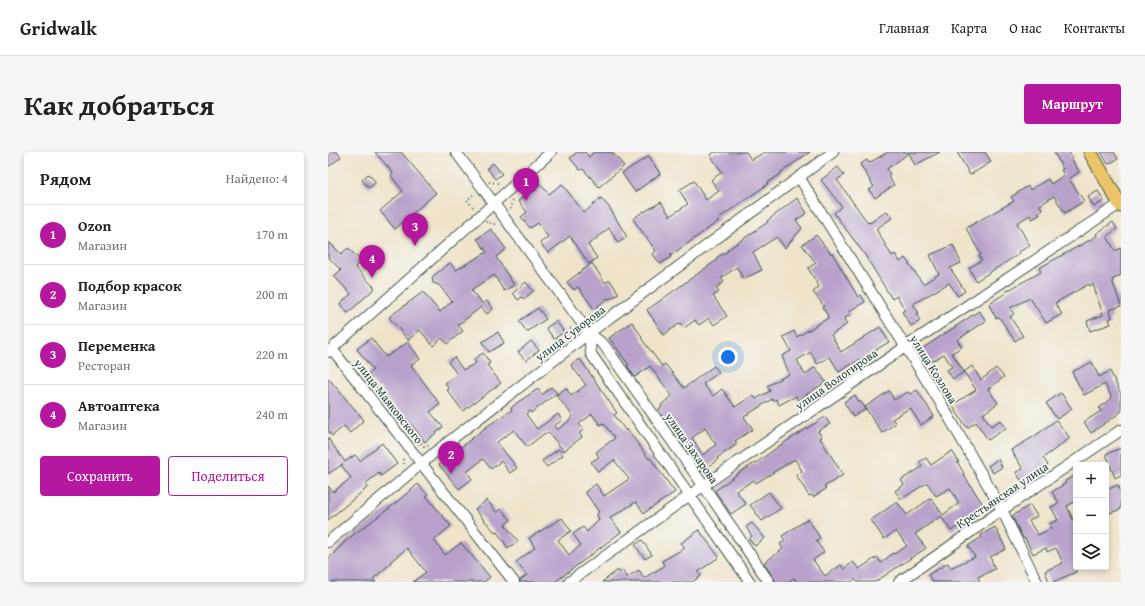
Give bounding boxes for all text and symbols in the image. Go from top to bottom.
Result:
text: Gridwalk [20,14,97,42]
text: Главная [879,18,929,38]
text: Карта [951,18,987,38]
text: О нас [1009,18,1042,38]
text: Контакты [1064,18,1125,38]
text: Как добраться [24,84,214,125]
button: Маршрут [1024,84,1121,124]
text: Рядом [40,166,91,191]
pin: 1 [513,168,539,201]
text: Найдено: 4 [226,169,288,188]
pin: 3 [402,213,428,246]
text: Ozon [78,215,111,236]
text: 1 [50,225,56,244]
text: 170 m [256,225,288,244]
text: Магазин [78,236,127,255]
pin: 4 [359,245,385,278]
text: Подбор красок [78,275,182,296]
text: 2 [50,285,56,304]
text: 200 m [256,285,288,304]
text: Магазин [78,296,127,315]
street label: улица Суворова [531,301,609,366]
street label: улица Козлова [906,331,962,407]
text: Переменка [78,335,156,356]
street label: улица Вологирова [791,344,881,414]
text: 3 [50,345,56,364]
text: 220 m [256,345,288,364]
your location [718,347,738,367]
street label: улица Маяковского [350,354,428,447]
text: Ресторан [78,356,131,375]
text: Автоаптека [78,395,160,416]
text: 4 [50,405,56,424]
text: 240 m [256,405,288,424]
street label: улица Захарова [661,408,723,487]
text: Магазин [78,416,127,435]
pin: 2 [438,441,464,474]
button: Сохранить [40,456,160,496]
button: Поделиться [168,456,288,496]
street label: Крестьянская улица [953,458,1052,532]
map controls [1073,462,1109,570]
button: + [1073,462,1109,498]
button: − [1073,498,1109,534]
button: layers [1073,534,1109,570]

